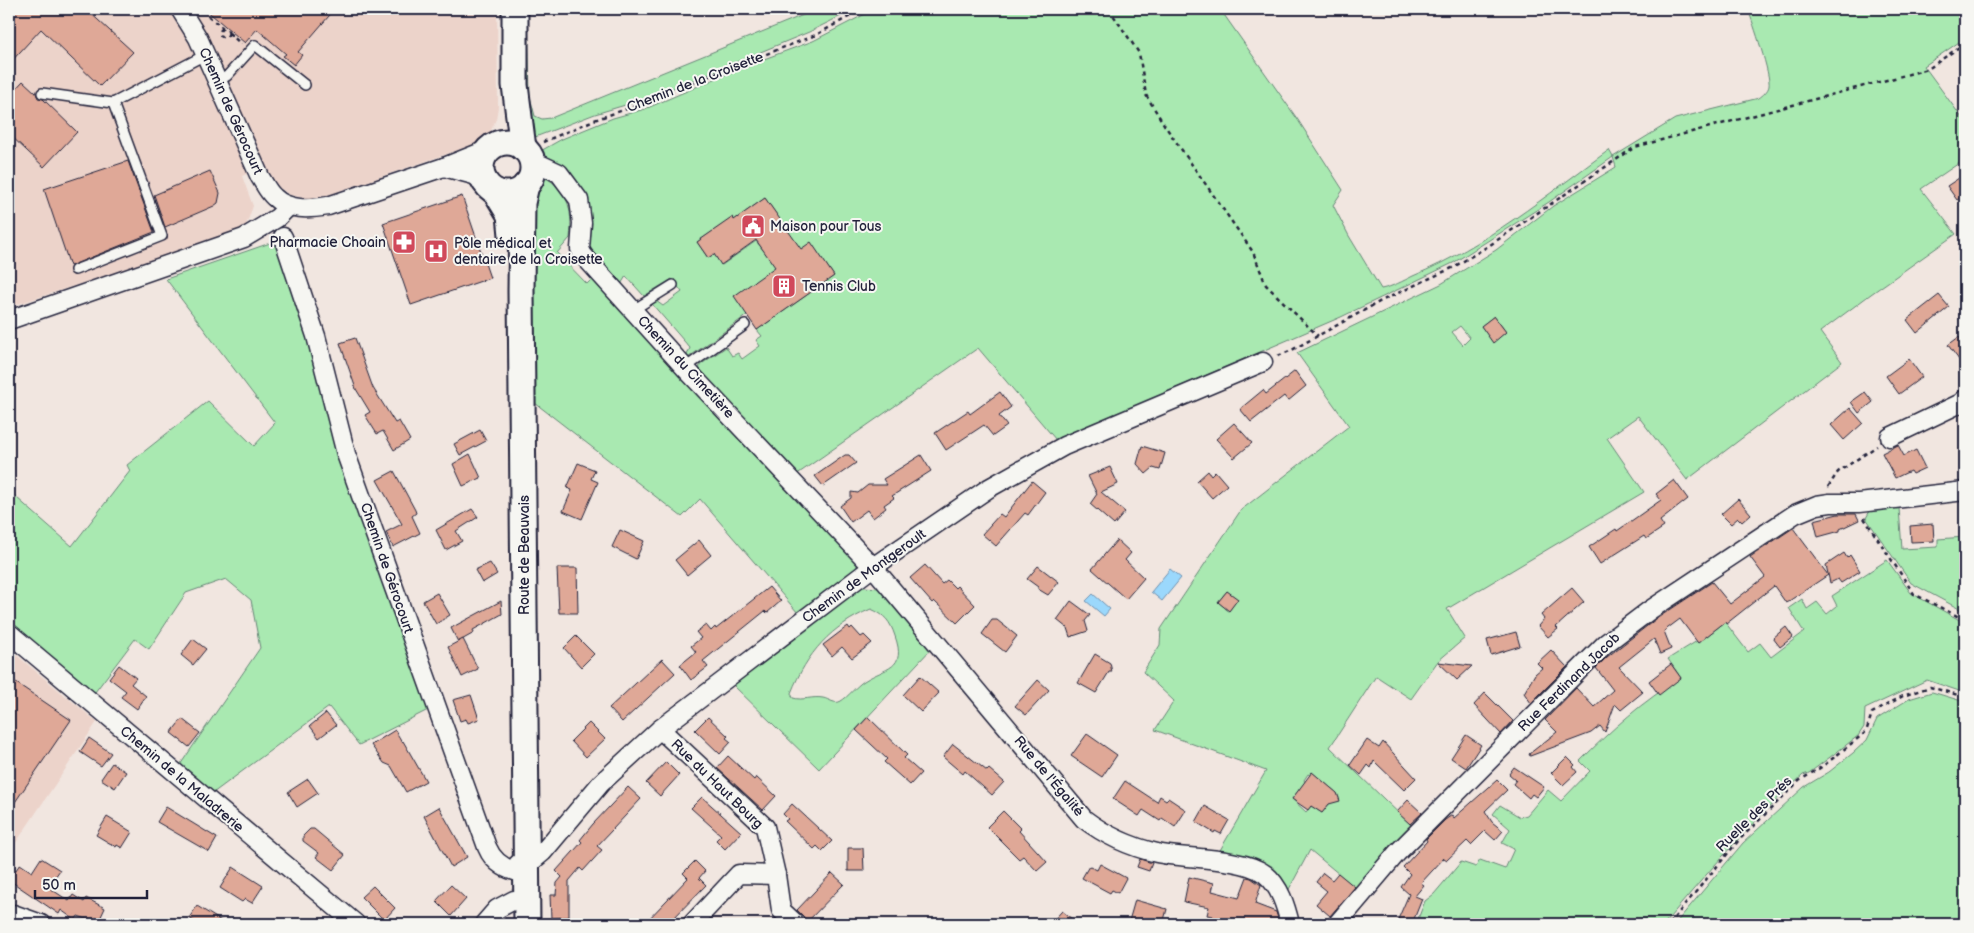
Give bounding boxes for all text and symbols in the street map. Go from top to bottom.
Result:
street label: Chemin de Gérocourt [195,45,267,178]
street label: Chemin de la Croisette [624,48,766,116]
public building icon: Maison pour Tous [740,213,766,239]
place label: Maison pour Tous [770,218,882,235]
pharmacy icon: Pharmacie Choain [391,229,417,255]
place label: Pharmacie Choain [269,234,386,251]
place label: Pôle médical et dentaire de la Croisette [454,235,603,268]
hospital icon: Pôle médical et dentaire de la Croisette [423,238,449,264]
building icon: Tennis Club [771,273,797,299]
place label: Tennis Club [802,278,876,295]
street label: Chemin du Cimetière [634,312,738,422]
street label: Route de Beauvais [516,495,533,615]
street label: Chemin de Gérocourt [357,501,418,636]
street label: Chemin de Montgeroult [799,525,930,627]
street label: Rue Ferdinand Jacob [1514,629,1624,735]
street label: Chemin de la Maladrerie [117,722,247,836]
street label: Rue de l'Égalité [1010,732,1089,820]
street label: Rue du Haut Bourg [667,736,767,832]
street label: Ruelle des Prés [1713,772,1796,855]
scale bar [35,868,148,900]
text: 50 m [42,876,76,895]

